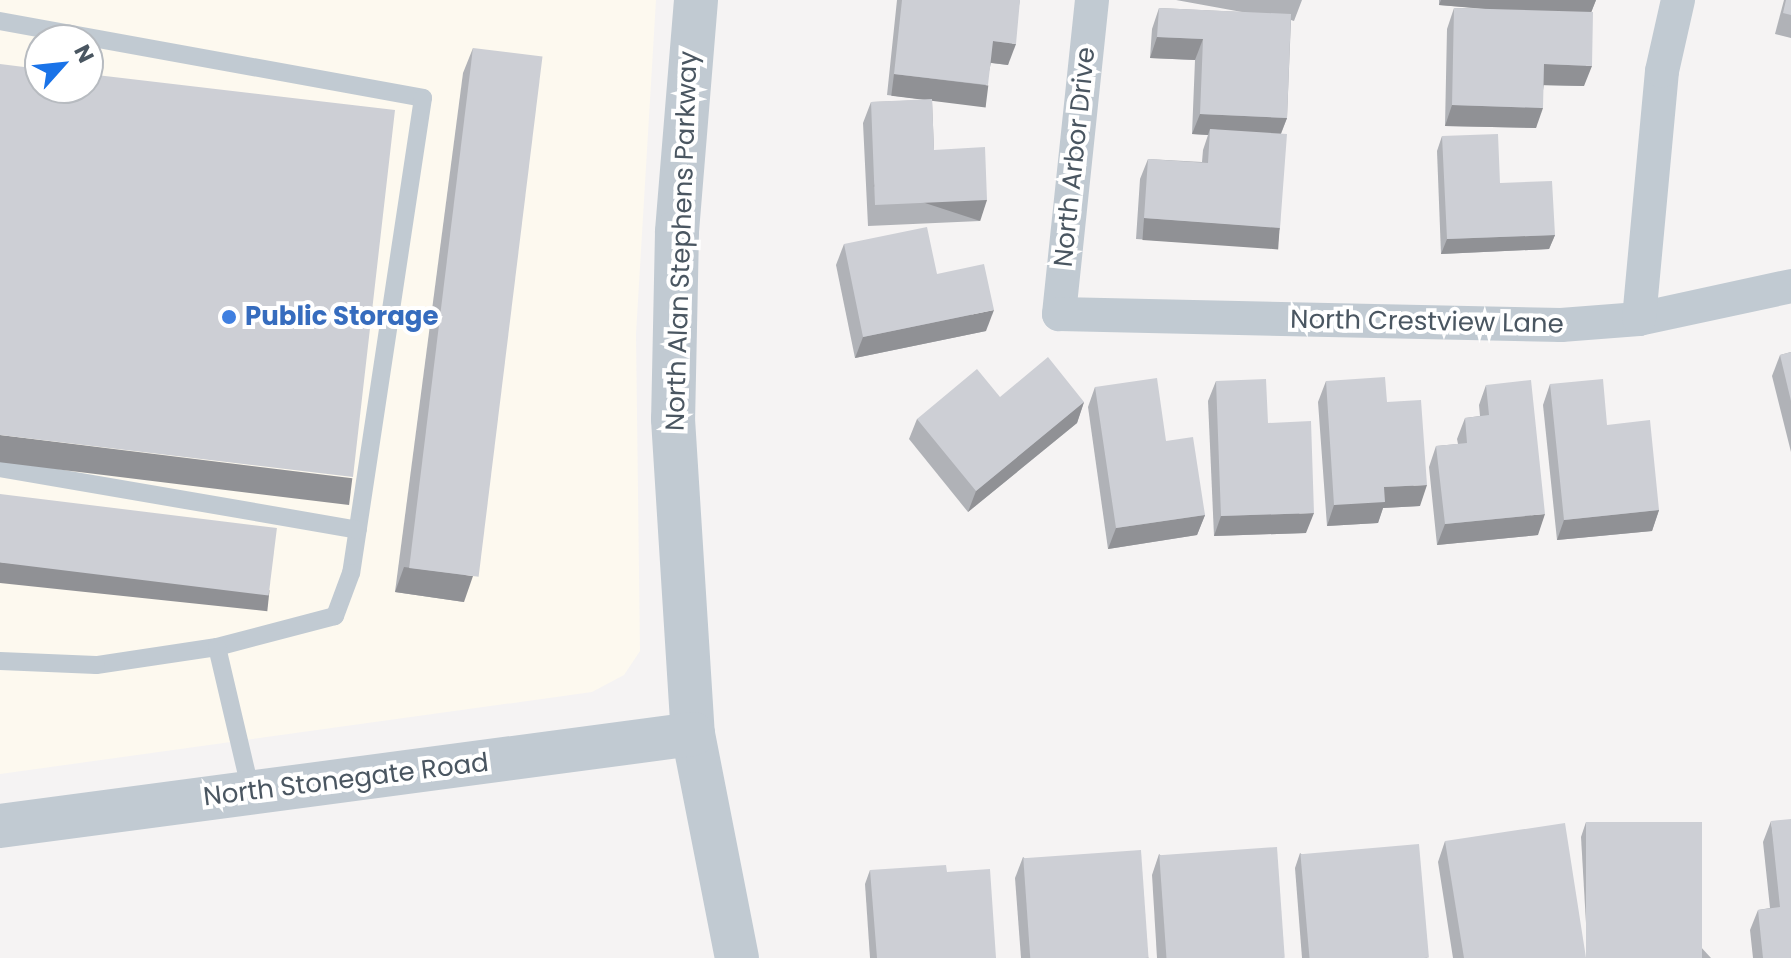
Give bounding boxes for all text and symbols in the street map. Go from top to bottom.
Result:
north arrow [24,24,104,104]
text: N [66,39,102,68]
street label: North Arbor Drive [1048,46,1102,268]
street label: North Alan Stephens Parkway [660,50,704,432]
place label: Public Storage [245,301,439,333]
street label: North Crestview Lane [1290,304,1564,340]
marker: Public Storage [220,308,238,326]
street label: North Stonegate Road [202,747,490,813]

